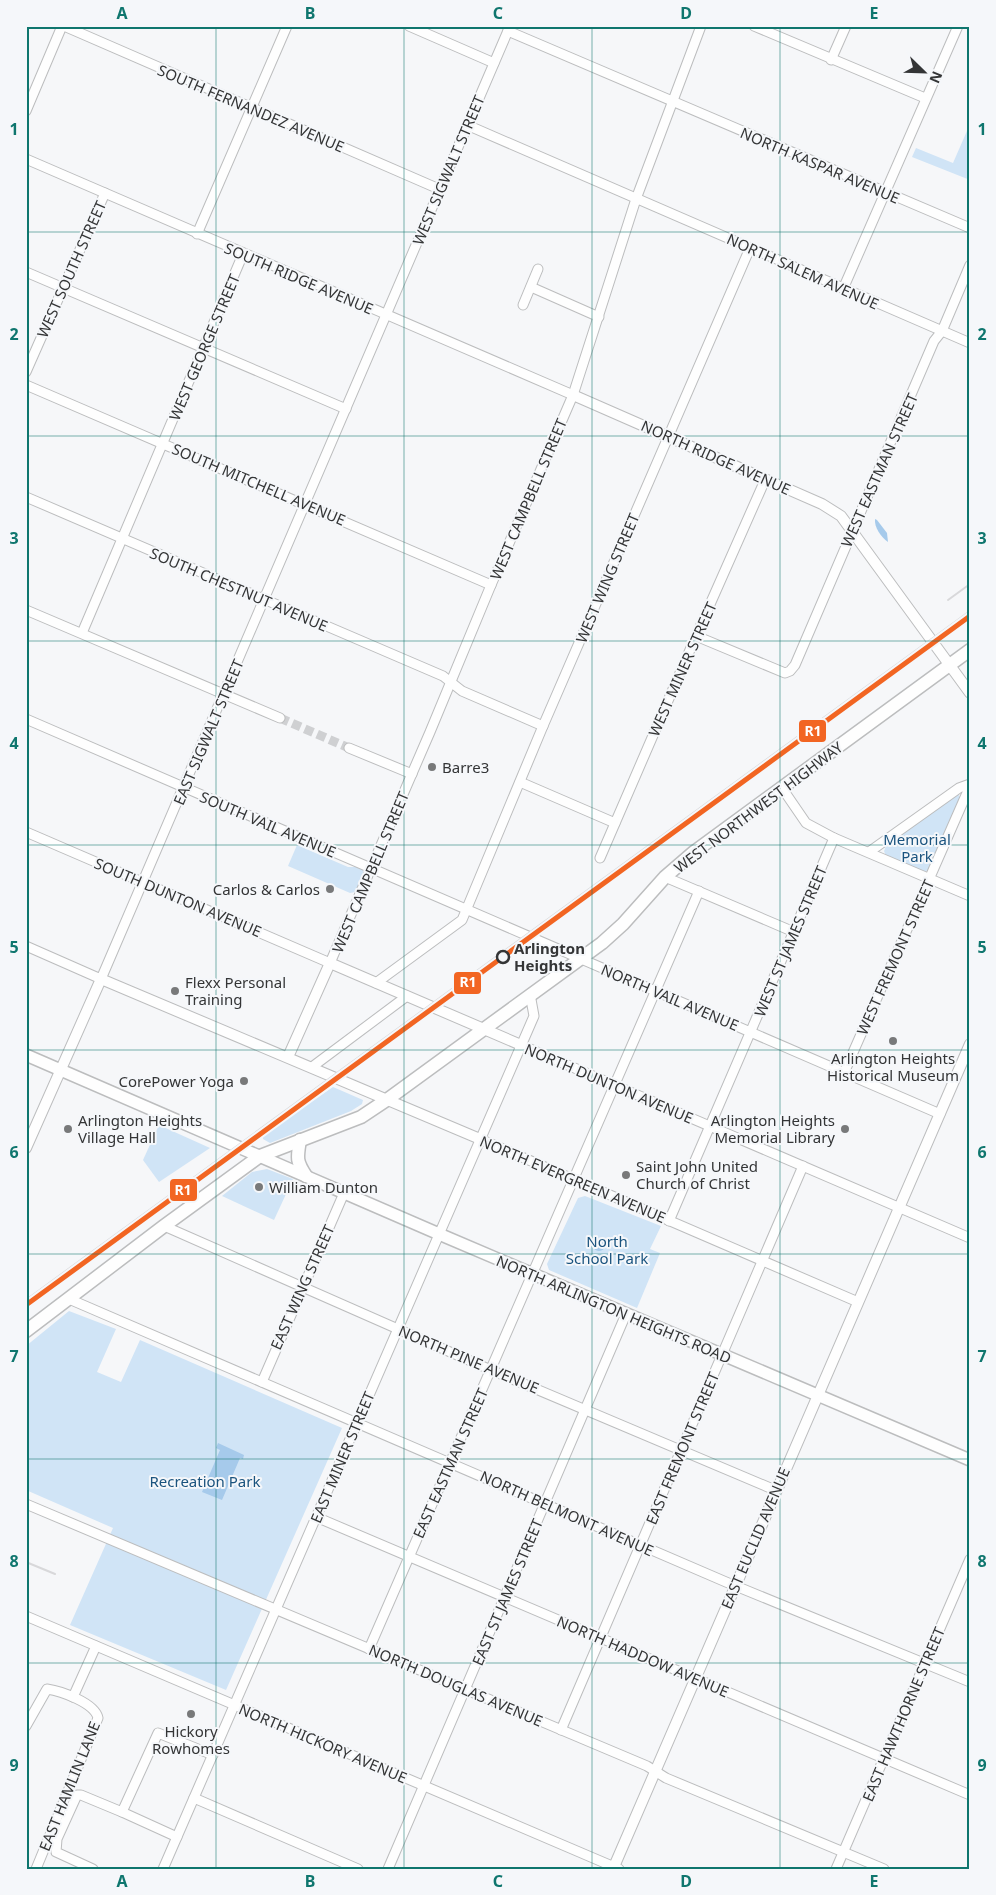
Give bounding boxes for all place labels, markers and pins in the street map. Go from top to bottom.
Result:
place label: Barre3 [442,757,489,777]
marker: Barre3 [426,761,438,773]
place label: Carlos & Carlos [213,879,320,899]
marker: Carlos & Carlos [324,883,336,895]
place label: Arlington Heights [514,938,585,975]
marker: Arlington Heights [496,950,510,964]
place label: Flexx Personal Training [185,972,286,1009]
marker: Flexx Personal Training [169,985,181,997]
marker: Arlington Heights Historical Museum [887,1035,899,1047]
place label: Arlington Heights Historical Museum [827,1048,959,1085]
place label: CorePower Yoga [118,1071,234,1091]
marker: CorePower Yoga [238,1075,250,1087]
place label: Arlington Heights Village Hall [78,1110,202,1147]
place label: Arlington Heights Memorial Library [711,1110,835,1147]
marker: Arlington Heights Village Hall [62,1123,74,1135]
marker: Arlington Heights Memorial Library [839,1123,851,1135]
place label: Saint John United Church of Christ [636,1156,758,1193]
marker: Saint John United Church of Christ [620,1169,632,1181]
place label: William Dunton [269,1177,378,1197]
marker: William Dunton [253,1181,265,1193]
marker: Hickory Rowhomes [185,1708,197,1720]
place label: Hickory Rowhomes [152,1721,230,1758]

